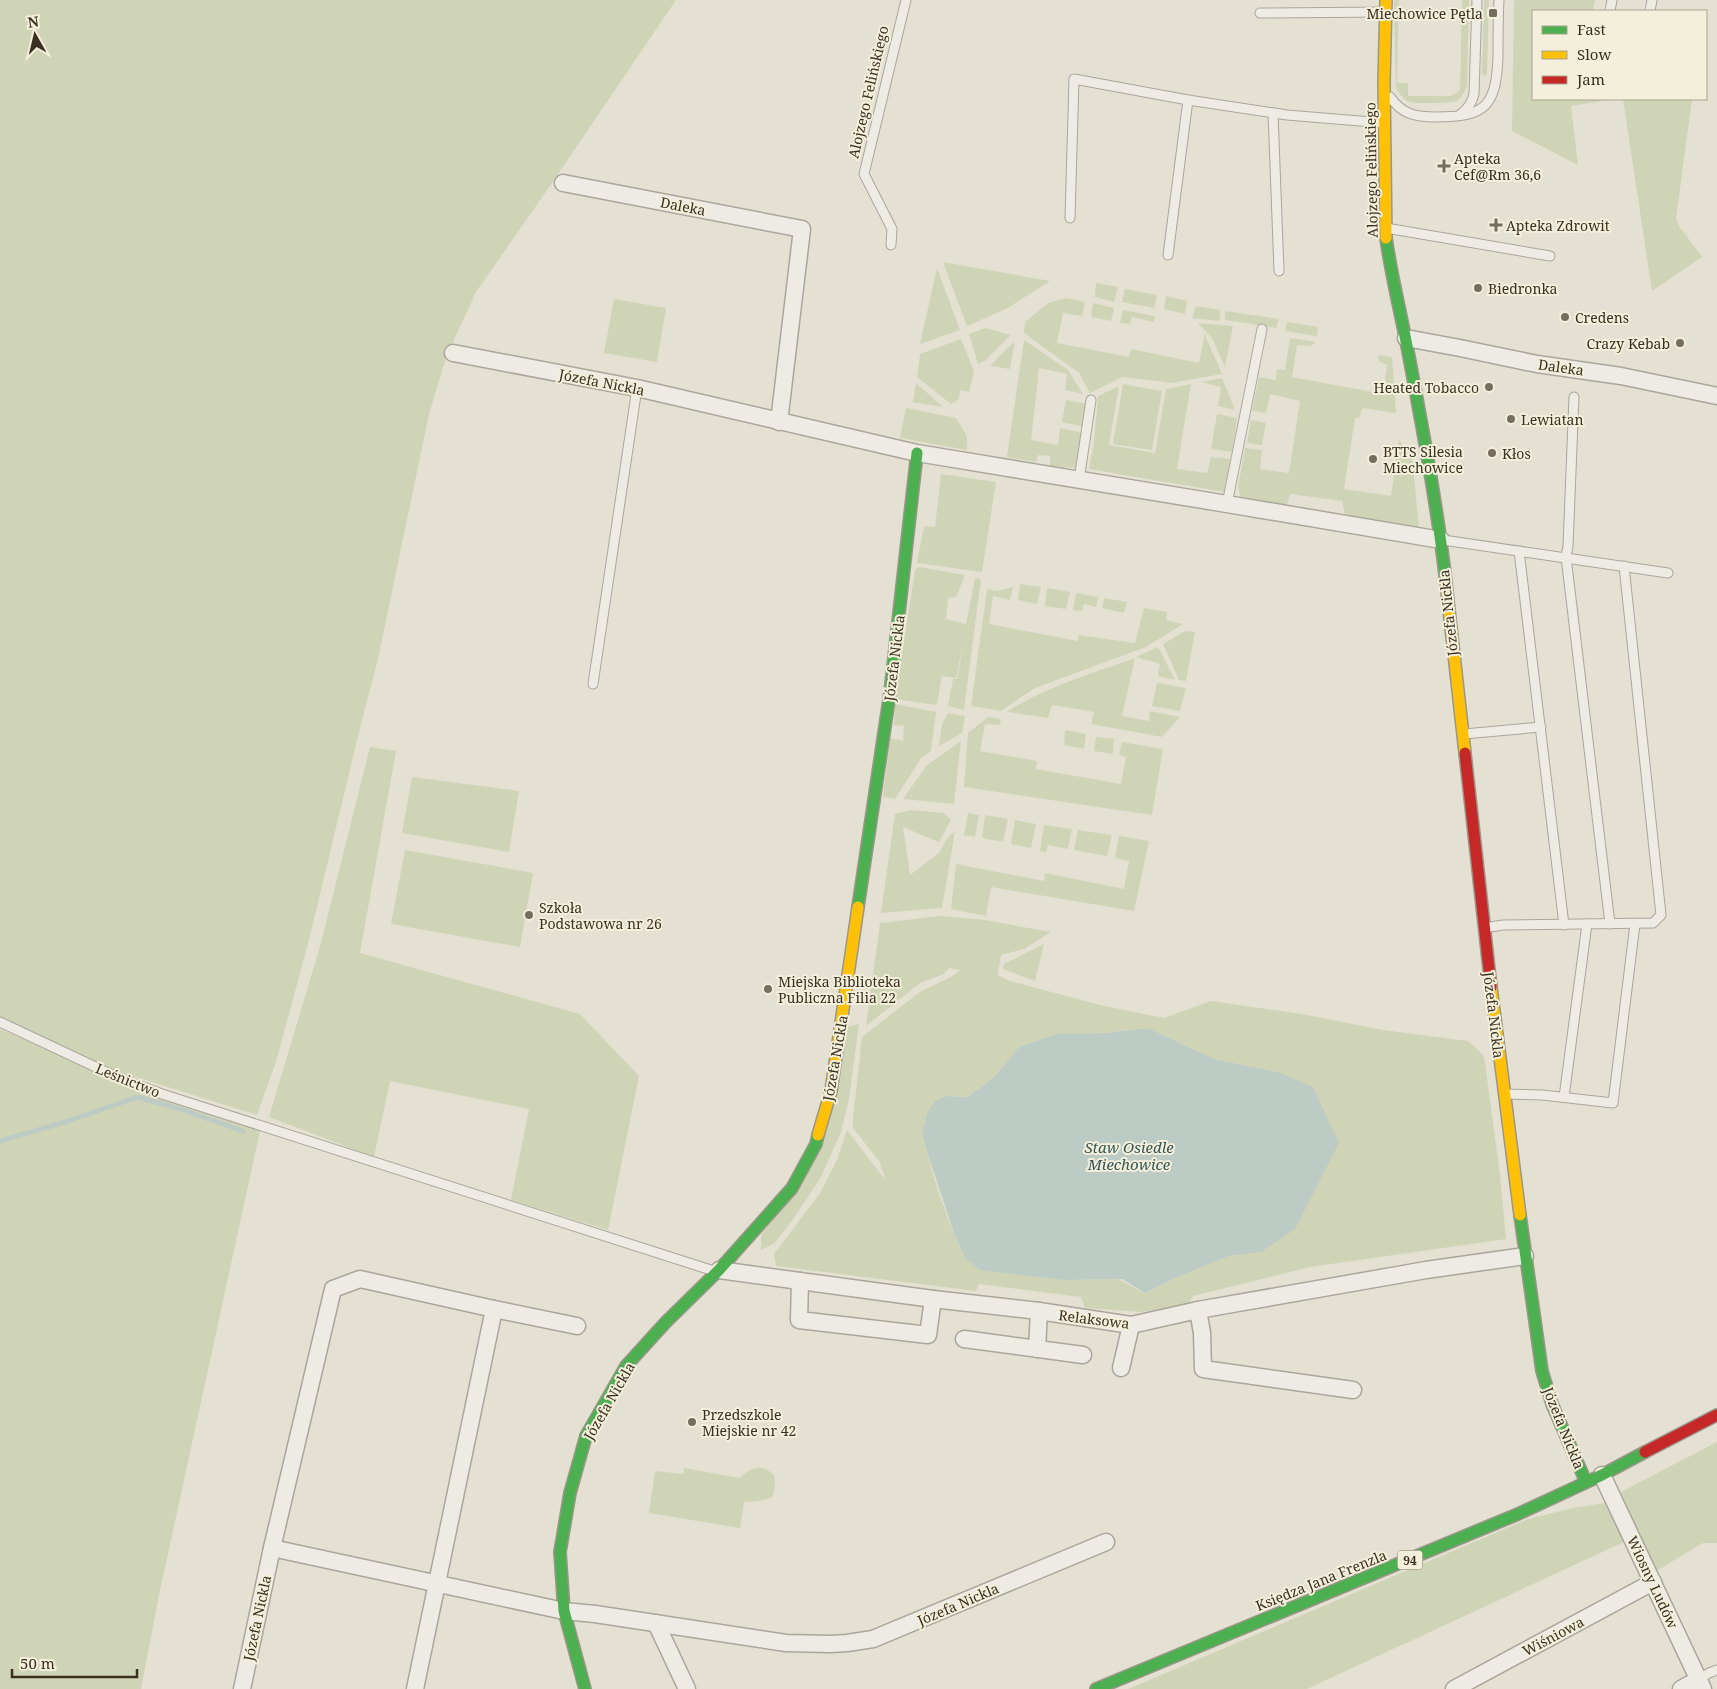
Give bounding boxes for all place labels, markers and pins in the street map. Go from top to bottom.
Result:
place label: Miechowice Pętla [1366,4,1483,23]
marker: Miechowice Pętla [1487,7,1499,19]
place label: Apteka Cef@Rm 36,6 [1454,149,1541,184]
marker: Apteka Cef@Rm 36,6 [1438,160,1450,172]
place label: Apteka Zdrowit [1506,216,1610,235]
marker: Apteka Zdrowit [1490,219,1502,231]
place label: Biedronka [1488,279,1558,298]
marker: Biedronka [1472,282,1484,294]
place label: Credens [1575,308,1629,327]
marker: Credens [1559,311,1571,323]
place label: Crazy Kebab [1586,334,1670,353]
marker: Crazy Kebab [1674,337,1686,349]
place label: Heated Tobacco [1374,378,1479,397]
marker: Heated Tobacco [1483,381,1495,393]
place label: Lewiatan [1521,410,1583,429]
marker: Lewiatan [1505,413,1517,425]
place label: BTTS Silesia Miechowice [1383,442,1463,477]
place label: Kłos [1502,444,1531,463]
marker: Kłos [1486,447,1498,459]
marker: BTTS Silesia Miechowice [1367,453,1379,465]
place label: Szkoła Podstawowa nr 26 [539,898,662,933]
marker: Szkoła Podstawowa nr 26 [523,909,535,921]
place label: Miejska Biblioteka Publiczna Filia 22 [778,972,901,1007]
marker: Miejska Biblioteka Publiczna Filia 22 [762,983,774,995]
place label: Przedszkole Miejskie nr 42 [702,1405,796,1440]
marker: Przedszkole Miejskie nr 42 [686,1416,698,1428]

